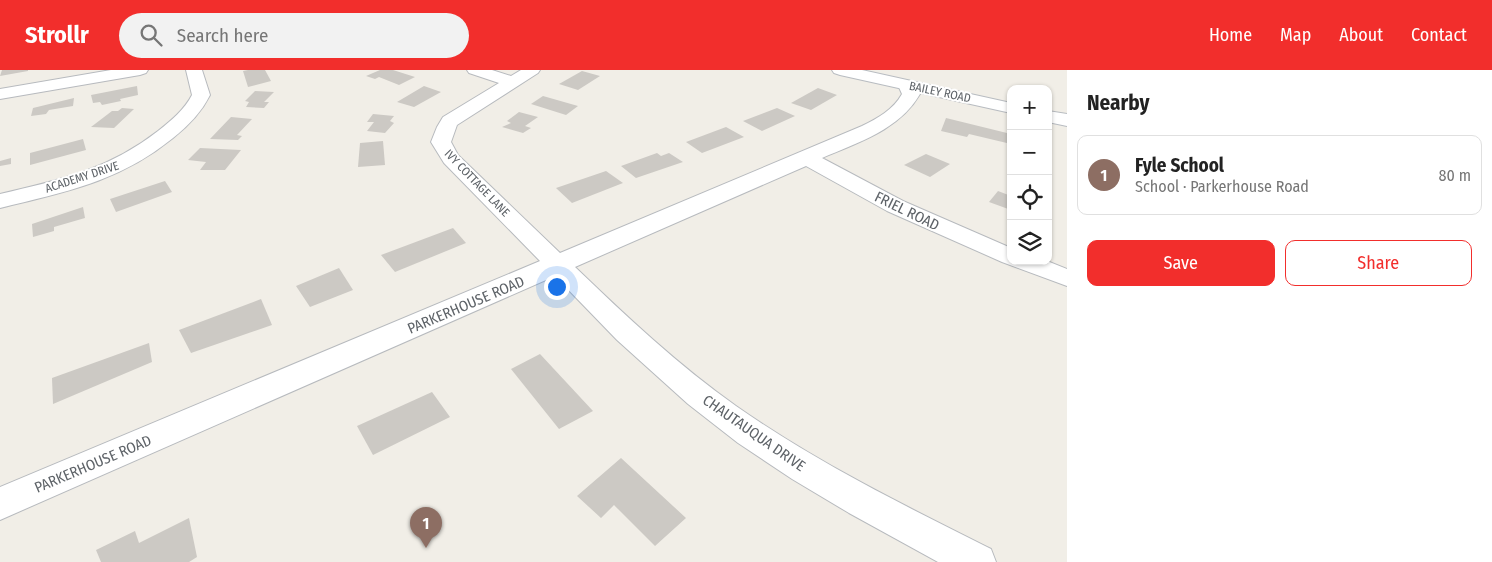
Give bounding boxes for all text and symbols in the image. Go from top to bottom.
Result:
search box [119,13,469,58]
text: Strollr [25,21,89,49]
icon: search [137,21,165,49]
text: Search here [177,24,268,47]
text: Home [1209,24,1252,46]
text: Map [1280,24,1311,46]
text: About [1339,24,1383,46]
text: Contact [1411,24,1467,46]
street label: BAILEY ROAD [908,79,972,105]
map controls [1007,85,1052,265]
button: + [1007,85,1052,130]
text: Nearby [1087,90,1149,116]
button: − [1007,130,1052,175]
street label: IVY COTTAGE LANE [442,147,513,220]
text: Fyle School [1135,154,1224,177]
street label: ACADEMY DRIVE [43,158,121,196]
text: 1 [1101,166,1107,185]
text: 80 m [1439,166,1471,185]
button: locate [1007,175,1052,220]
text: School · Parkerhouse Road [1135,177,1309,196]
street label: FRIEL ROAD [872,188,942,234]
button: layers [1007,220,1052,265]
button: Save [1087,240,1275,286]
button: Share [1285,240,1472,286]
street label: PARKERHOUSE ROAD [405,272,527,338]
your location [544,274,570,300]
street label: CHAUTAUQUA DRIVE [699,391,809,475]
street label: PARKERHOUSE ROAD [32,431,154,497]
pin: 1 [410,507,442,548]

